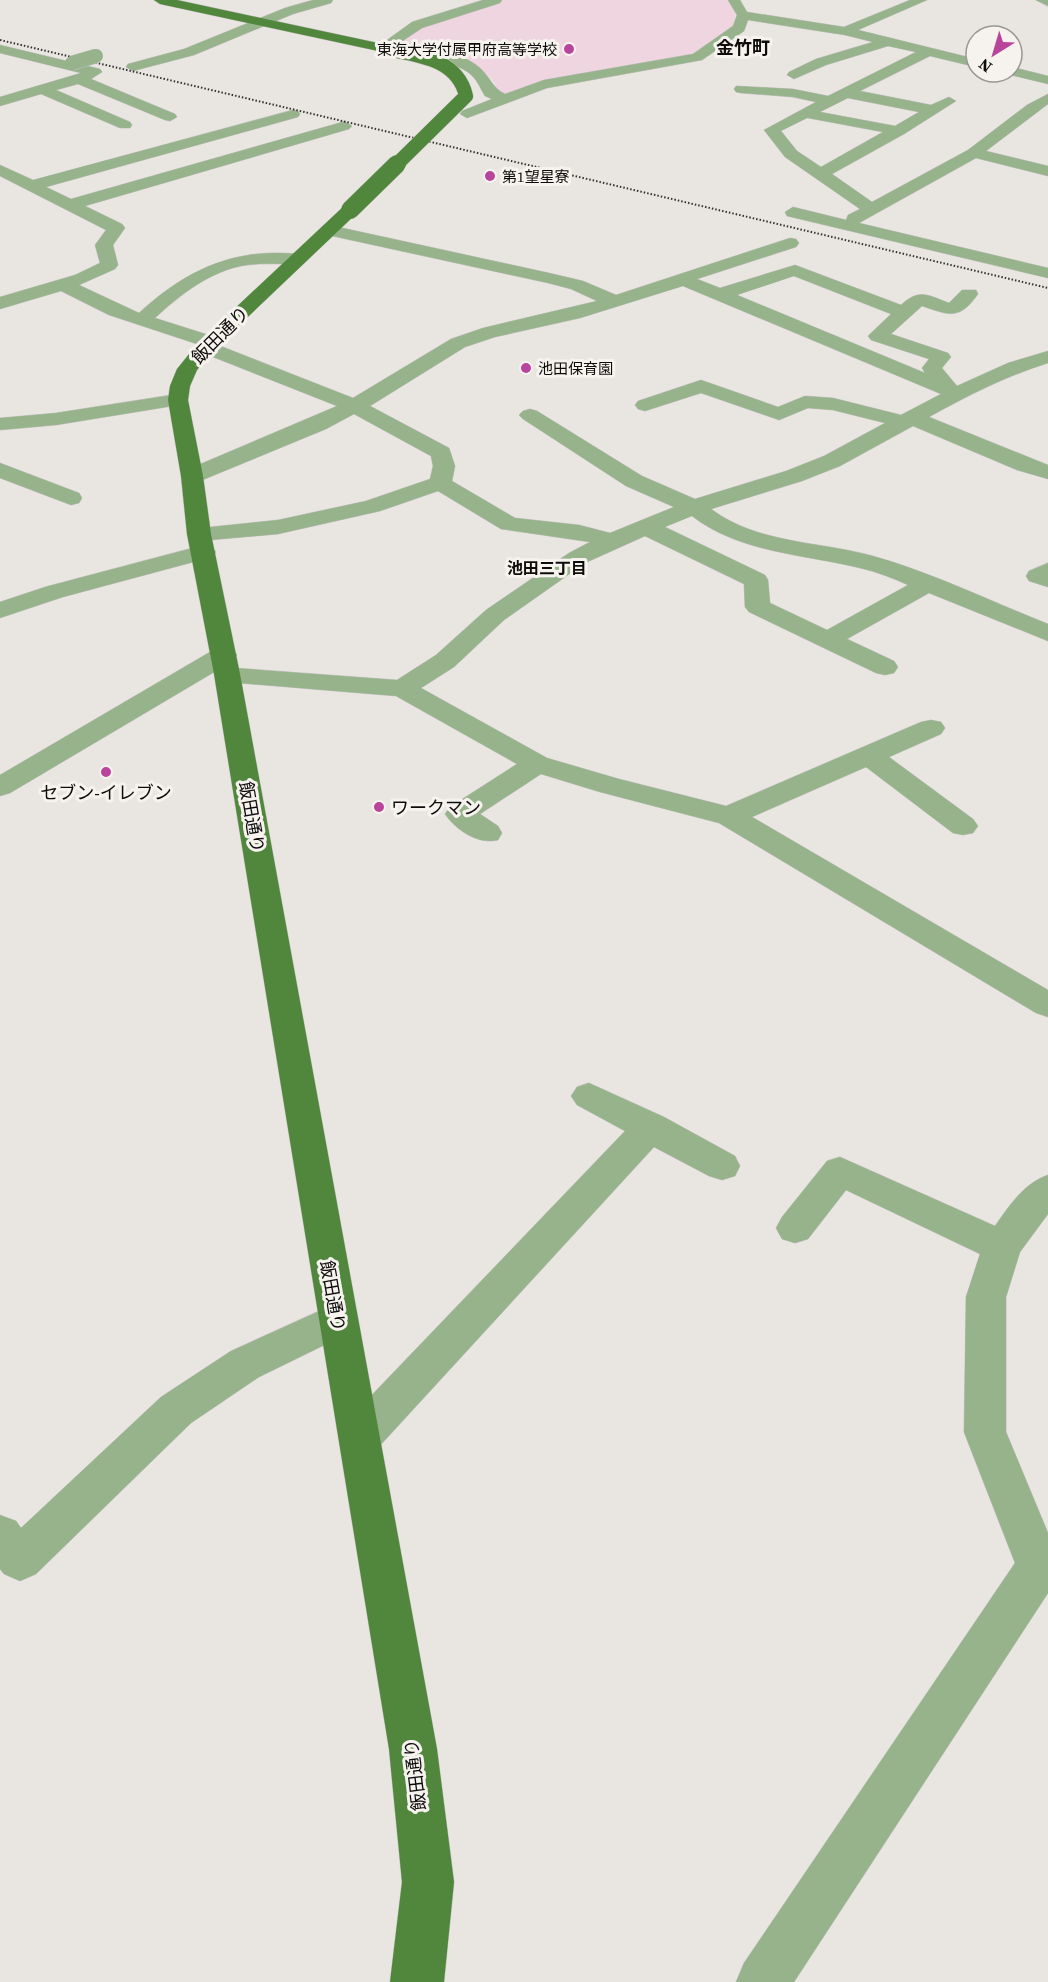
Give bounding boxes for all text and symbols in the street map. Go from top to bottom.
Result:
north arrow [964,24,1024,84]
district label: 金竹町 [716,35,770,60]
place label: 東海大学付属甲府高等学校 [377,39,557,60]
marker: 東海大学付属甲府高等学校 [562,42,576,56]
text: N [973,53,996,78]
place label: 第1望星寮 [502,166,570,187]
marker: 第1望星寮 [483,169,497,183]
street label: 飯田通り [186,301,254,369]
place label: 池田保育園 [538,358,613,379]
marker: 池田保育園 [519,361,533,375]
district label: 池田三丁目 [507,557,587,579]
marker: セブン-イレブン [99,765,113,779]
street label: 飯田通り [233,779,271,855]
place label: セブン-イレブン [40,780,172,805]
place label: ワークマン [391,795,481,820]
marker: ワークマン [372,800,386,814]
street label: 飯田通り [314,1258,352,1334]
street label: 飯田通り [398,1738,432,1812]

